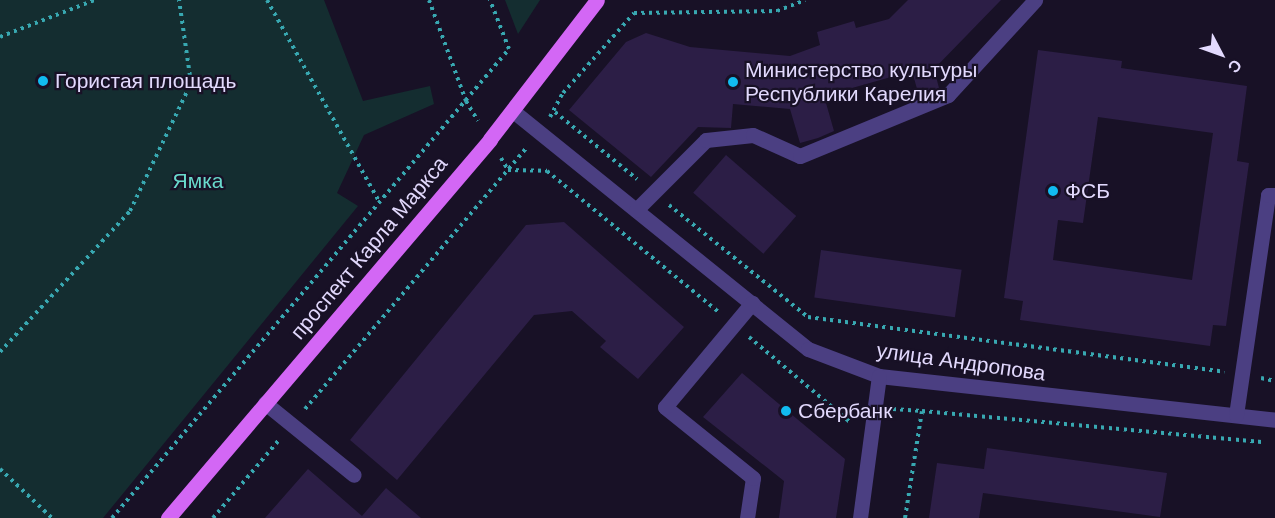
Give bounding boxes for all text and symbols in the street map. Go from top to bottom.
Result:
north arrow [1191,24,1251,84]
text: С [1225,56,1245,76]
place label: Министерство культуры Республики Карелия [745,57,977,107]
place label: Гористая площадь [55,68,237,94]
marker: Гористая площадь [36,74,50,88]
marker: Министерство культуры Республики Карелия [726,75,740,89]
street label: проспект Карла Маркса [285,152,453,344]
park label: Ямка [173,168,223,194]
place label: ФСБ [1065,178,1110,204]
marker: ФСБ [1046,184,1060,198]
street label: улица Андропова [875,338,1047,386]
place label: Сбербанк [798,398,892,424]
marker: Сбербанк [779,404,793,418]

